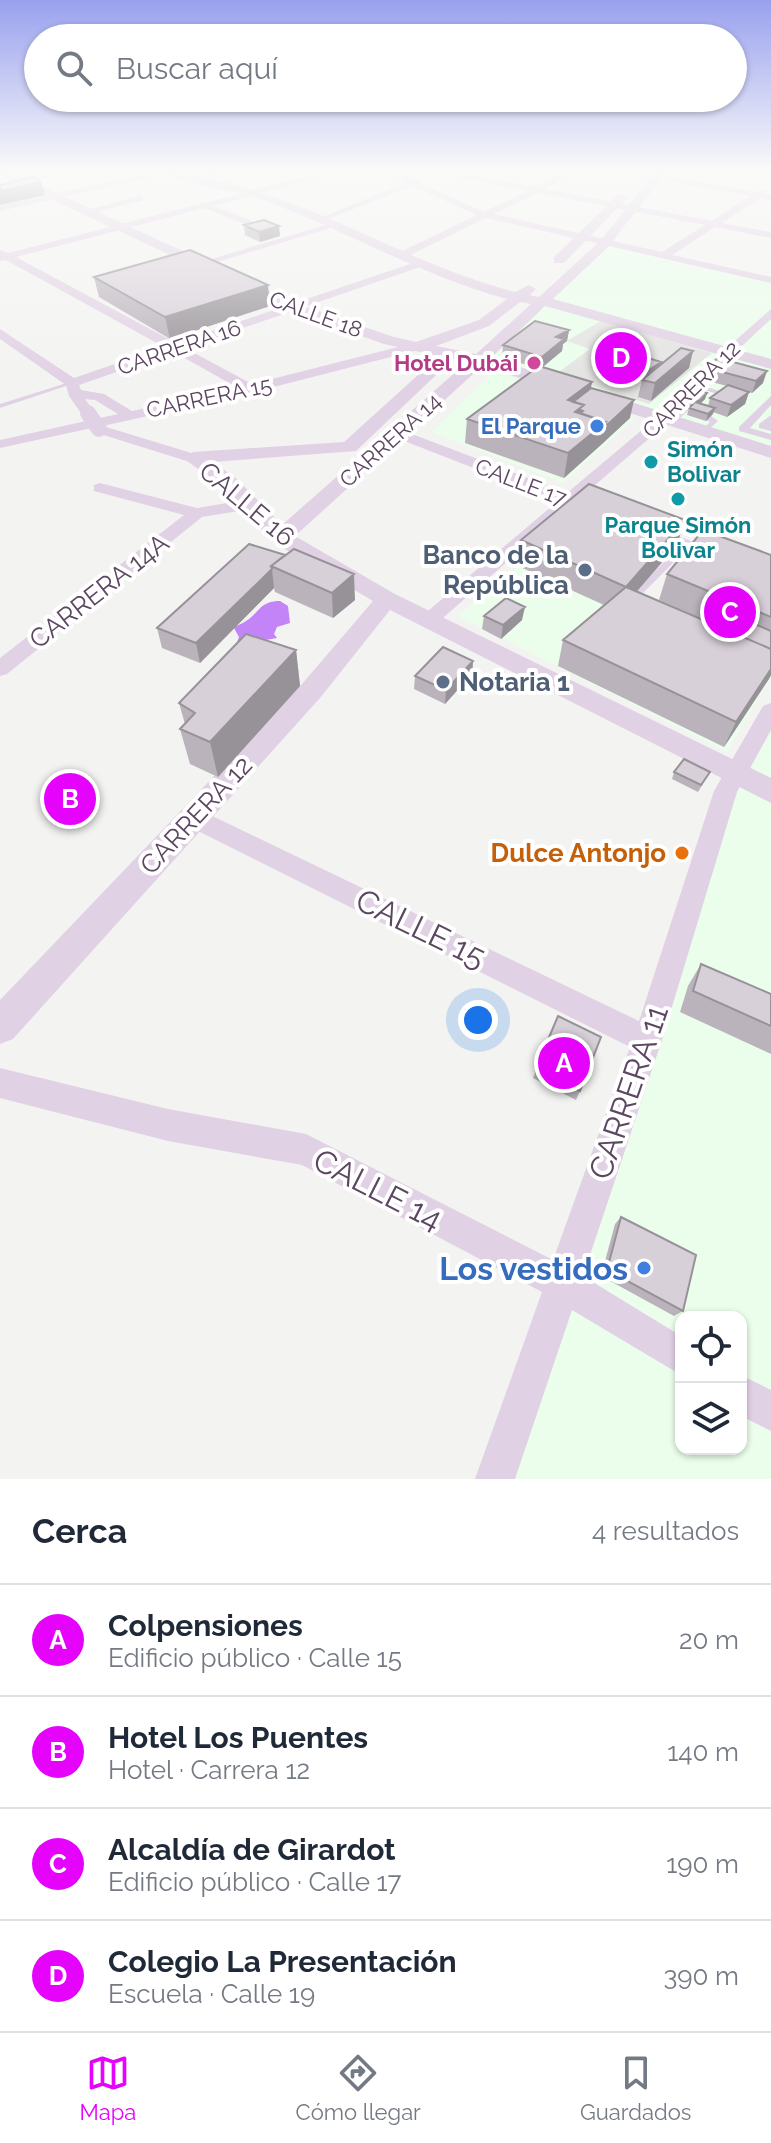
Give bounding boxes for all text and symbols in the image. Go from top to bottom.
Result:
search box [24,24,747,112]
icon: search [52,46,96,90]
text: Buscar aquí [116,51,278,86]
street label: CALLE 18 [266,285,366,343]
street label: CARRERA 16 [114,314,244,380]
pin: D [595,328,647,388]
street label: CARRERA 12 [637,335,745,443]
place label: Hotel Dubái [394,350,518,376]
marker: Hotel Dubái [525,354,543,372]
street label: CARRERA 15 [144,371,274,423]
street label: CARRERA 14 [334,388,446,492]
place label: El Parque [481,413,581,439]
marker: El Parque [588,417,606,435]
place label: Simón Bolivar [667,436,741,487]
street label: CALLE 17 [472,453,570,511]
marker: Simón Bolivar [642,453,660,471]
street label: CALLE 16 [193,456,301,552]
marker: Parque Simón Bolivar [669,490,687,508]
place label: Parque Simón Bolivar [605,512,751,563]
street label: CARRERA 14A [24,527,175,655]
place label: Banco de la República [422,540,569,600]
marker: Banco de la República [576,561,594,579]
pin: C [704,582,756,642]
place label: Notaria 1 [459,667,570,697]
marker: Notaria 1 [434,673,452,691]
street label: CARRERA 12 [134,750,258,880]
pin: B [44,769,96,829]
place label: Dulce Antonjo [491,838,666,868]
marker: Dulce Antonjo [673,844,691,862]
street label: CALLE 15 [350,881,492,975]
your location [458,1000,498,1040]
street label: CARRERA 11 [581,1000,675,1184]
pin: A [538,1033,590,1093]
street label: CALLE 14 [307,1141,449,1237]
place label: Los vestidos [439,1250,628,1287]
marker: Los vestidos [635,1259,653,1277]
map controls [675,1311,747,1455]
button: locate [675,1311,747,1383]
button: layers [675,1383,747,1455]
text: Cerca [32,1511,127,1551]
text: 4 resultados [592,1516,739,1546]
text: Colpensiones [108,1608,303,1643]
text: A [49,1625,67,1655]
text: 20 m [679,1625,739,1655]
text: Edificio público · Calle 15 [108,1643,402,1673]
text: Hotel Los Puentes [108,1720,368,1755]
text: B [49,1737,67,1767]
text: 140 m [667,1737,739,1767]
text: Hotel · Carrera 12 [108,1755,310,1785]
text: Alcaldía de Girardot [108,1832,396,1867]
text: C [49,1849,67,1879]
text: 190 m [666,1849,739,1879]
text: Edificio público · Calle 17 [108,1867,401,1897]
text: Colegio La Presentación [108,1944,457,1979]
text: D [49,1961,67,1991]
text: 390 m [663,1961,739,1991]
text: Escuela · Calle 19 [108,1979,315,2009]
tab: Mapa [80,2051,136,2125]
tab: Cómo llegar [296,2051,421,2125]
tab: Guardados [580,2051,691,2125]

